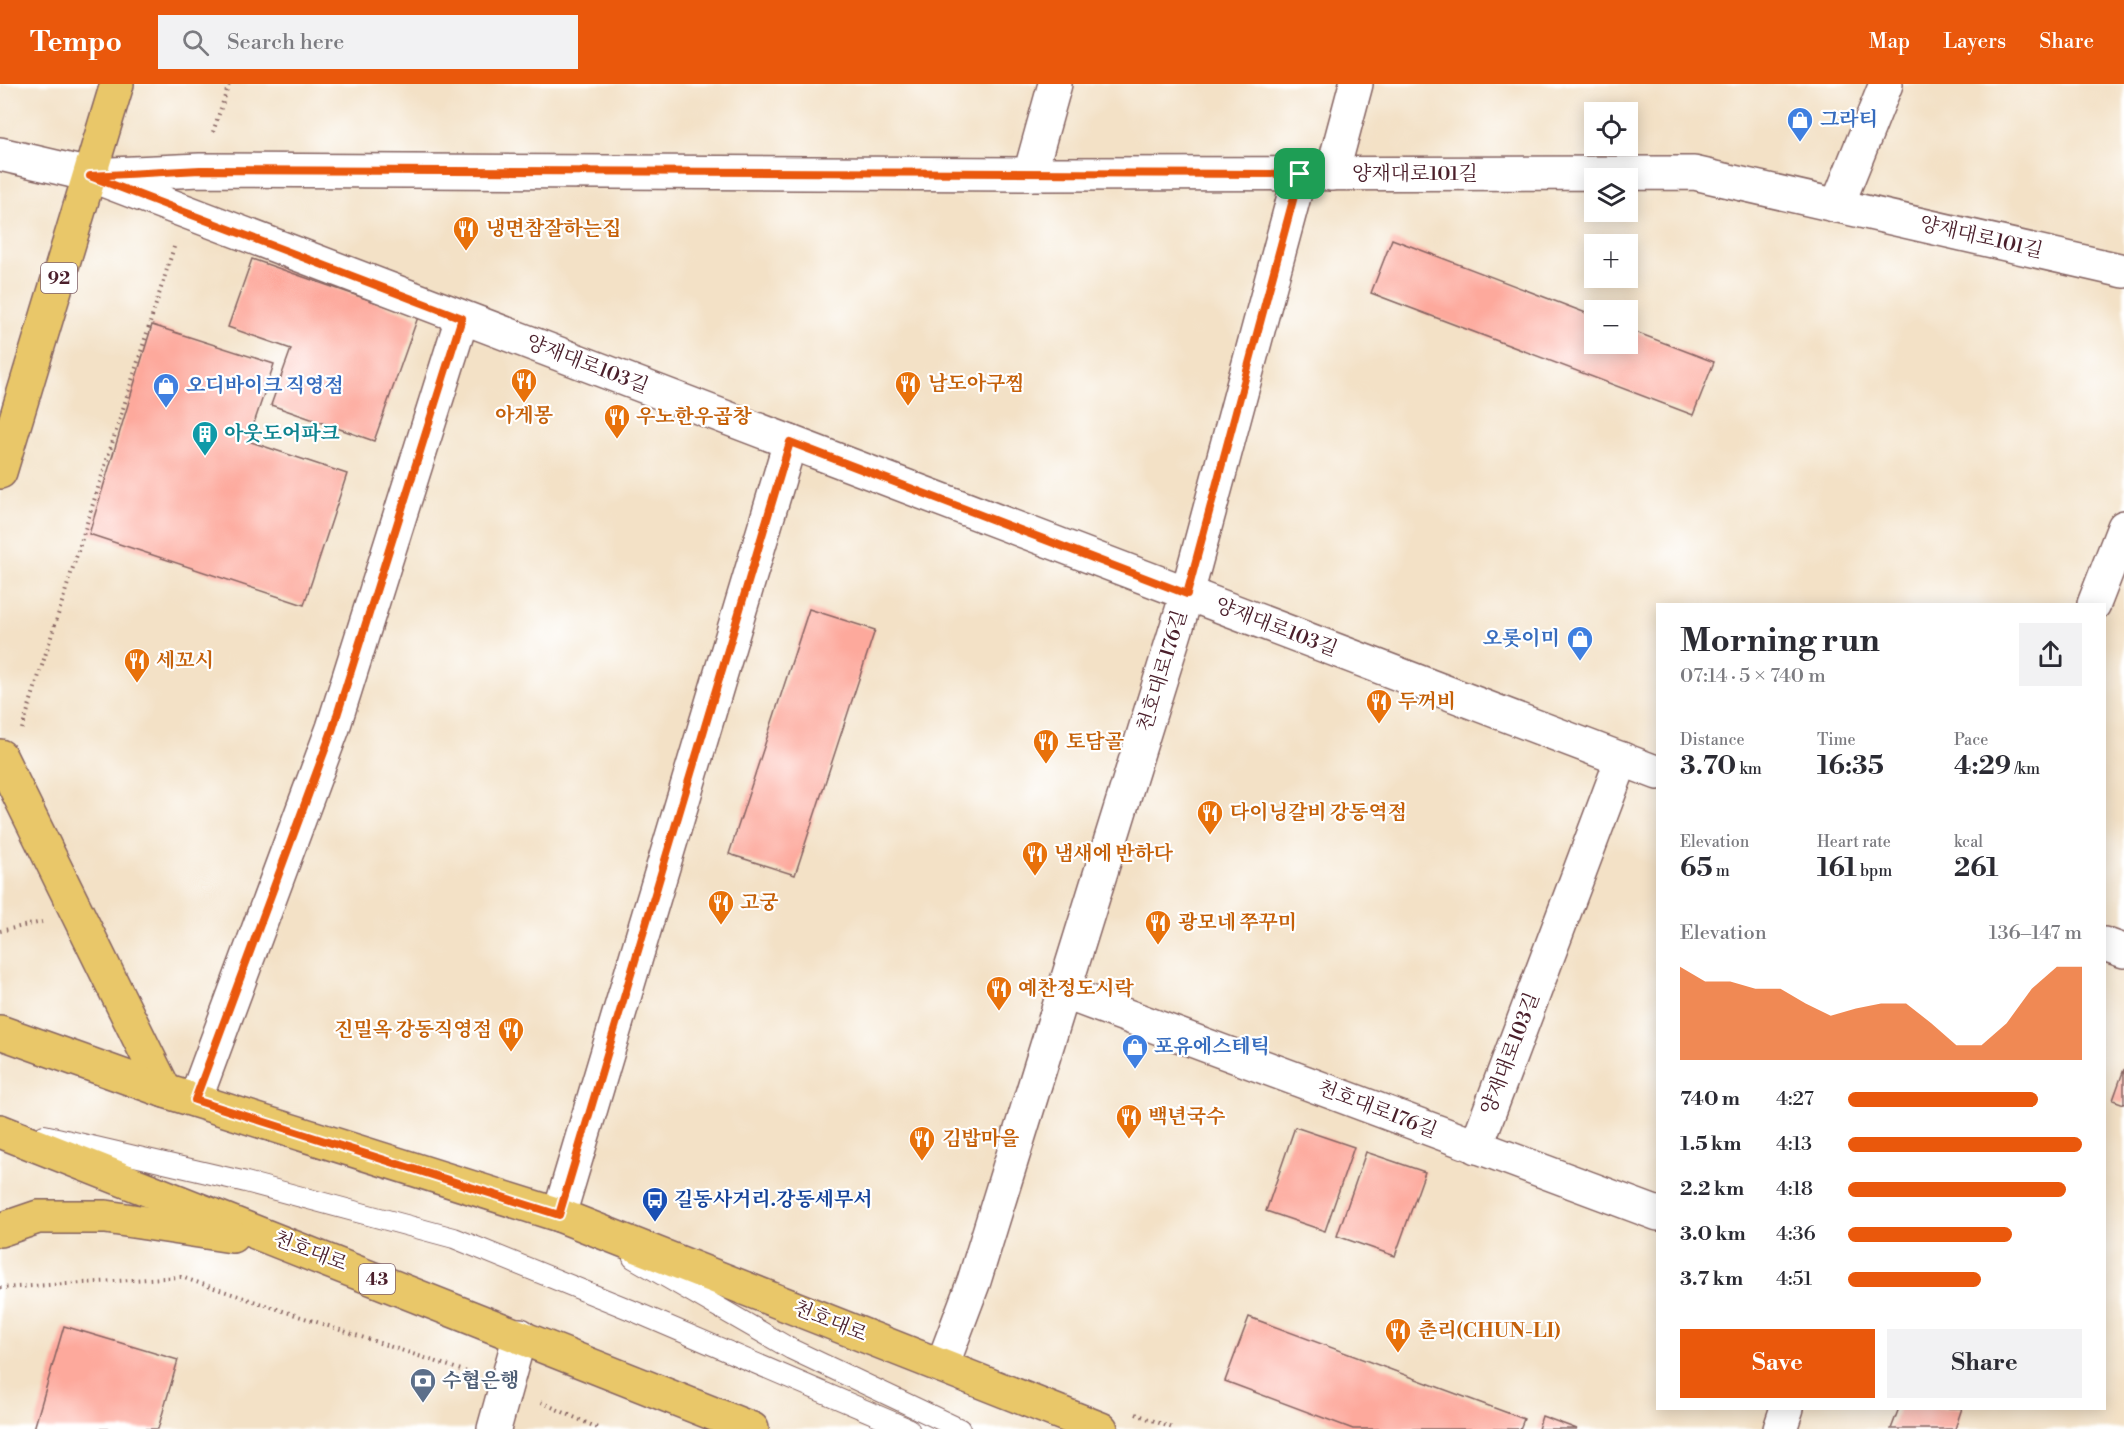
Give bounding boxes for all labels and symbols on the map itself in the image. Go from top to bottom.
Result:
shop icon: 그라티 [1785,105,1815,143]
place label: 그라티 [1820,108,1878,133]
pin [1274,148,1325,199]
street label: 양재대로101길 [1352,162,1478,187]
street label: 양재대로101길 [1917,212,2045,264]
restaurant icon: 냉면참잘하는집 [451,214,481,252]
place label: 냉면참잘하는집 [486,217,621,242]
road number: 92 [41,263,77,293]
street label: 양재대로103길 [522,330,652,400]
restaurant icon: 아게몽 [509,366,539,404]
restaurant icon: 남도아구찜 [893,369,923,407]
shop icon: 오디바이크 직영점 [151,371,181,409]
place label: 남도아구찜 [928,372,1025,397]
place label: 오디바이크 직영점 [186,374,344,399]
restaurant icon: 우노한우곱창 [602,402,632,440]
place label: 아게몽 [495,404,554,429]
place label: 우노한우곱창 [636,405,753,430]
building icon: 아웃도어파크 [190,419,220,457]
place label: 아웃도어파크 [224,422,340,447]
street label: 양재대로103길 [1211,593,1341,663]
street label: 천호대로176길 [1133,607,1193,735]
shop icon: 오롯이미 [1565,624,1595,662]
place label: 오롯이미 [1483,627,1560,652]
restaurant icon: 세꼬시 [122,646,152,684]
place label: 세꼬시 [156,649,214,674]
restaurant icon: 두꺼비 [1364,687,1394,725]
place label: 두꺼비 [1398,690,1456,715]
restaurant icon: 토담골 [1031,727,1061,765]
place label: 토담골 [1066,730,1124,755]
restaurant icon: 다이닝갈비 강동역점 [1195,798,1225,836]
place label: 다이닝갈비 강동역점 [1230,801,1407,826]
restaurant icon: 냄새에 반하다 [1020,839,1050,877]
place label: 냄새에 반하다 [1054,842,1174,867]
restaurant icon: 고궁 [706,888,736,926]
place label: 고궁 [740,891,779,916]
restaurant icon: 광모네 쭈꾸미 [1143,908,1173,946]
place label: 광모네 쭈꾸미 [1178,911,1297,936]
restaurant icon: 예찬정도시락 [984,974,1014,1012]
place label: 예찬정도시락 [1018,977,1135,1002]
street label: 양재대로103길 [1476,989,1546,1119]
restaurant icon: 진밀옥 강동직영점 [496,1015,526,1053]
place label: 진밀옥 강동직영점 [334,1018,492,1043]
shop icon: 포유에스테틱 [1120,1032,1150,1070]
place label: 포유에스테틱 [1154,1035,1270,1060]
street label: 천호대로176길 [1314,1076,1440,1144]
restaurant icon: 백년국수 [1114,1102,1144,1140]
place label: 백년국수 [1148,1105,1225,1130]
restaurant icon: 김밥마을 [907,1124,937,1162]
place label: 김밥마을 [942,1127,1019,1152]
bus stop icon: 길동사거리.강동세무서 [640,1185,670,1223]
place label: 길동사거리.강동세무서 [674,1188,873,1213]
street label: 천호대로 [269,1226,351,1278]
road number: 43 [359,1264,395,1294]
street label: 천호대로 [789,1296,871,1348]
restaurant icon: 춘리(CHUN-LI) [1383,1316,1413,1354]
place label: 춘리(CHUN-LI) [1418,1319,1560,1344]
bank icon: 수협은행 [408,1366,438,1404]
place label: 수협은행 [442,1369,519,1394]

